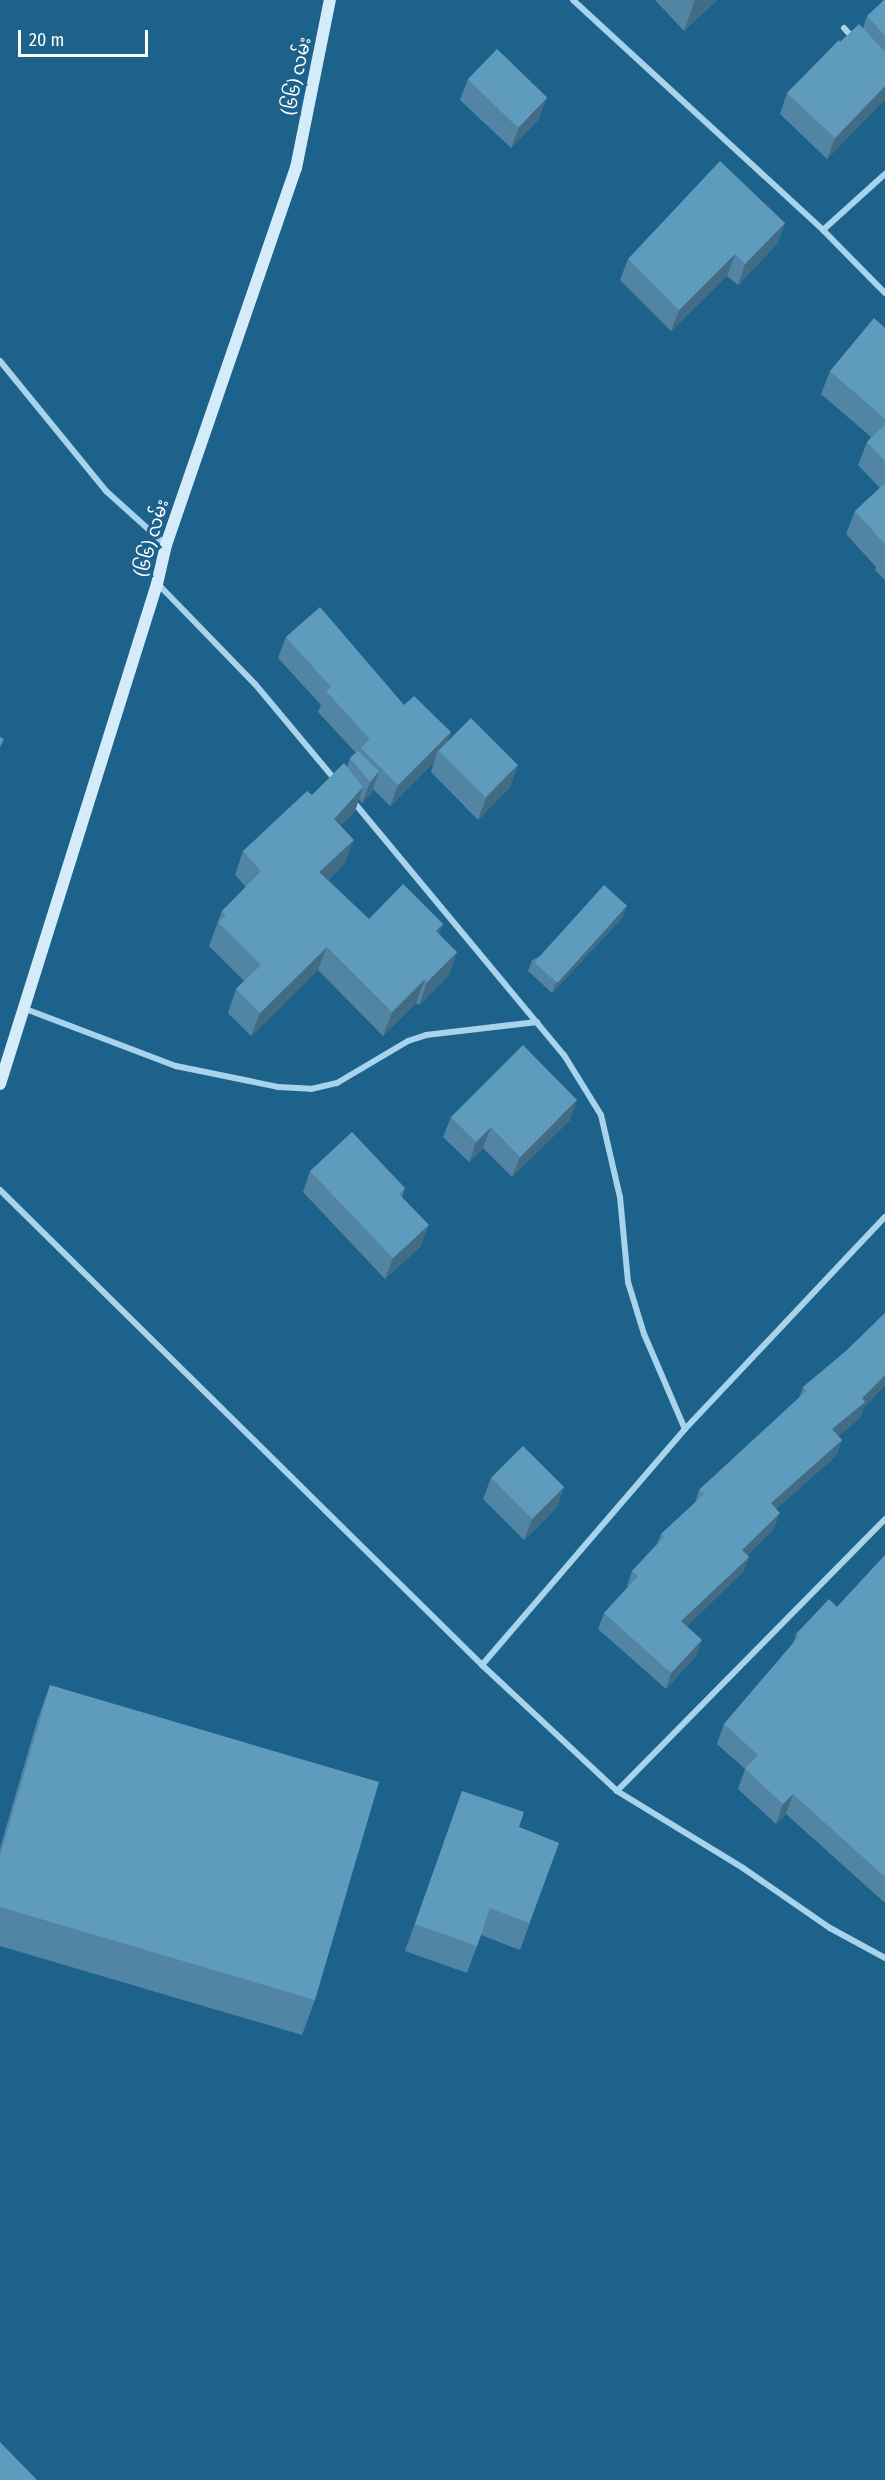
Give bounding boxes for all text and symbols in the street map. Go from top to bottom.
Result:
scale bar [21,18,152,56]
text: 20 m [29,29,64,51]
street label: (၆၆) လမ်း [278,35,316,117]
street label: (၆၆) လမ်း [131,497,173,579]

